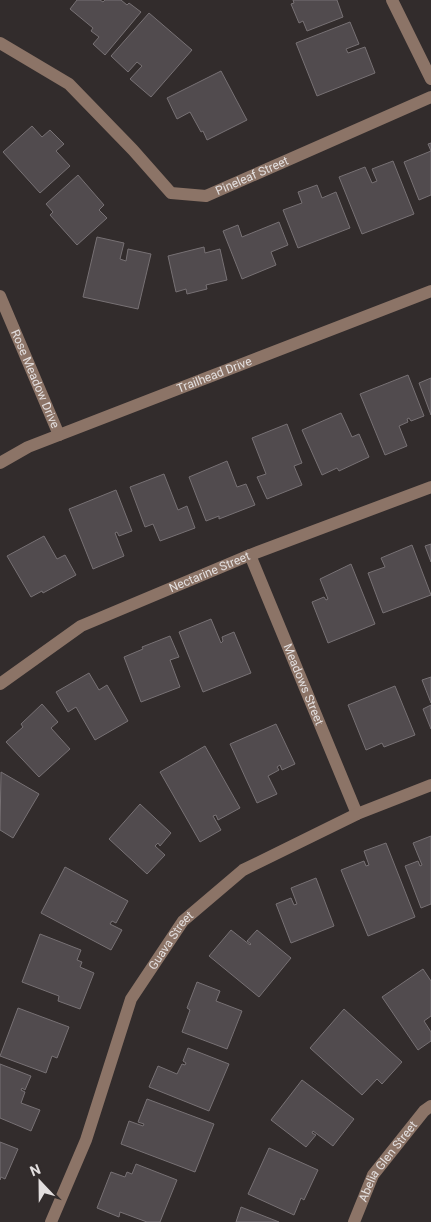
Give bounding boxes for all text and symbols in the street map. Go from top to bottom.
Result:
street label: Pineleaf Street [213,154,291,198]
street label: Rose Meadow Drive [8,327,62,430]
street label: Trailhead Drive [175,354,254,396]
street label: Nectarine Street [167,549,252,595]
street label: Meadows Street [280,642,327,727]
street label: Guava Street [146,908,196,972]
street label: Abelia Glen Street [356,1118,420,1204]
north arrow [15,1157,65,1207]
text: N [28,1161,43,1179]

